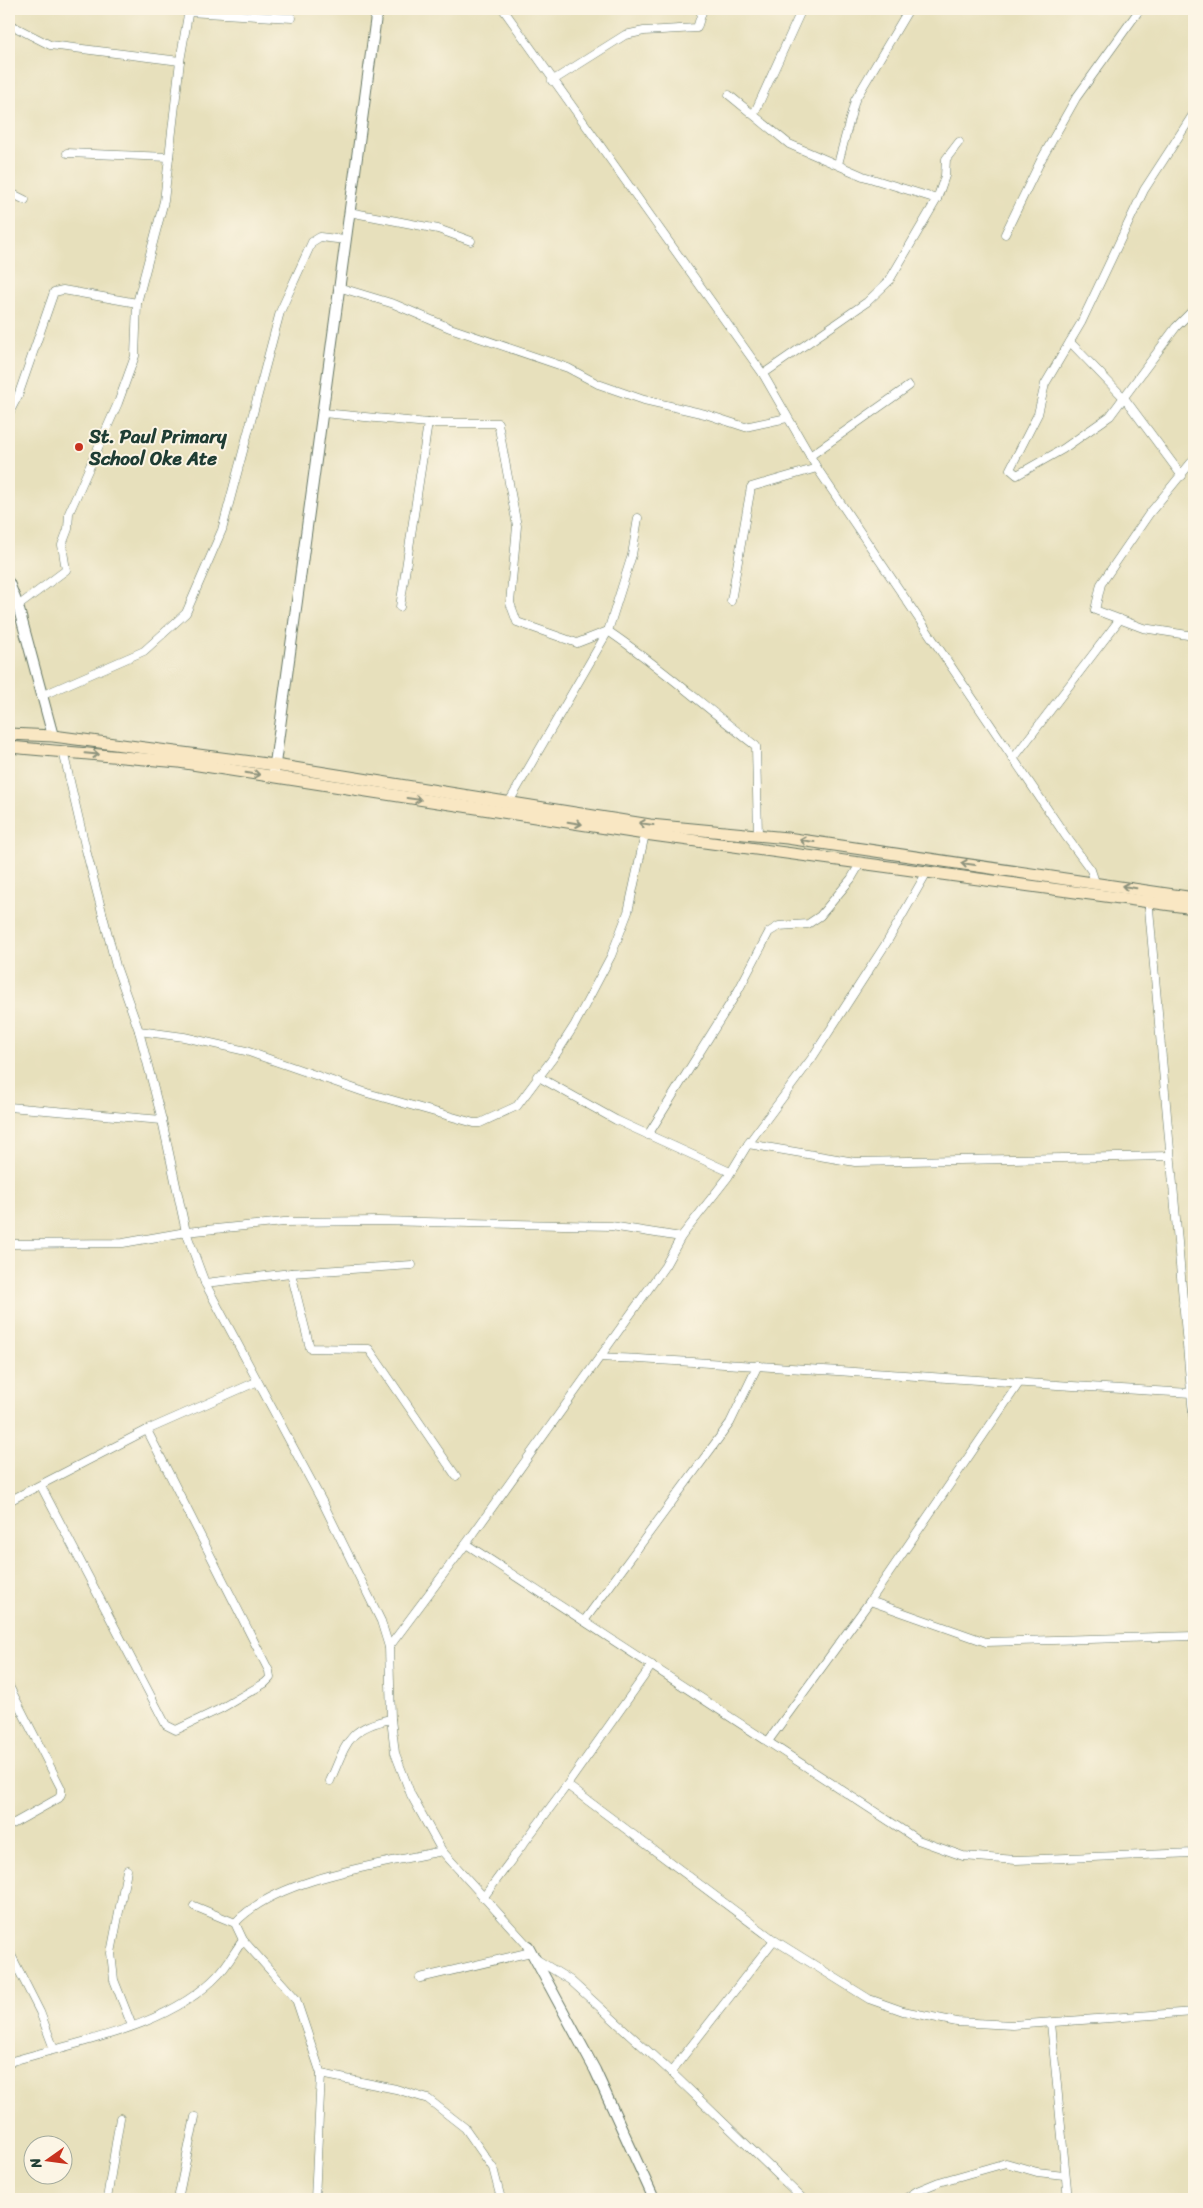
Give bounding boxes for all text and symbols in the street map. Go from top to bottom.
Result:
place label: St. Paul Primary School Oke Ate [88,420,228,475]
marker: St. Paul Primary School Oke Ate [73,441,85,453]
one-way arrow [84,749,100,759]
one-way arrow [245,769,261,779]
one-way arrow [406,794,422,804]
one-way arrow [566,818,582,828]
one-way arrow [638,819,654,829]
one-way arrow [799,836,815,846]
one-way arrow [960,858,976,868]
one-way arrow [1121,882,1137,892]
north arrow [22,2136,72,2186]
text: N [22,2155,49,2172]

